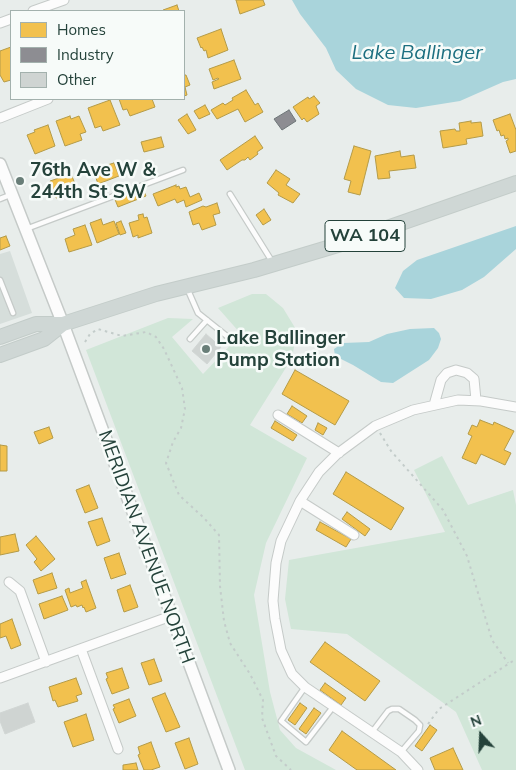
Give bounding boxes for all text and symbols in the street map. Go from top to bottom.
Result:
legend [10,10,185,100]
text: Homes [57,20,106,39]
water label: Lake Ballinger [352,41,482,65]
text: Industry [57,45,114,64]
text: Other [57,70,96,89]
place label: 76th Ave W & 244th St SW [30,159,156,203]
marker: 76th Ave W & 244th St SW [14,175,26,187]
road number: WA 104 [325,220,405,252]
place label: Lake Ballinger Pump Station [216,327,345,371]
marker: Lake Ballinger Pump Station [200,343,212,355]
street label: MERIDIAN AVENUE NORTH [93,427,199,667]
north arrow [456,710,506,760]
text: N [468,711,484,731]

